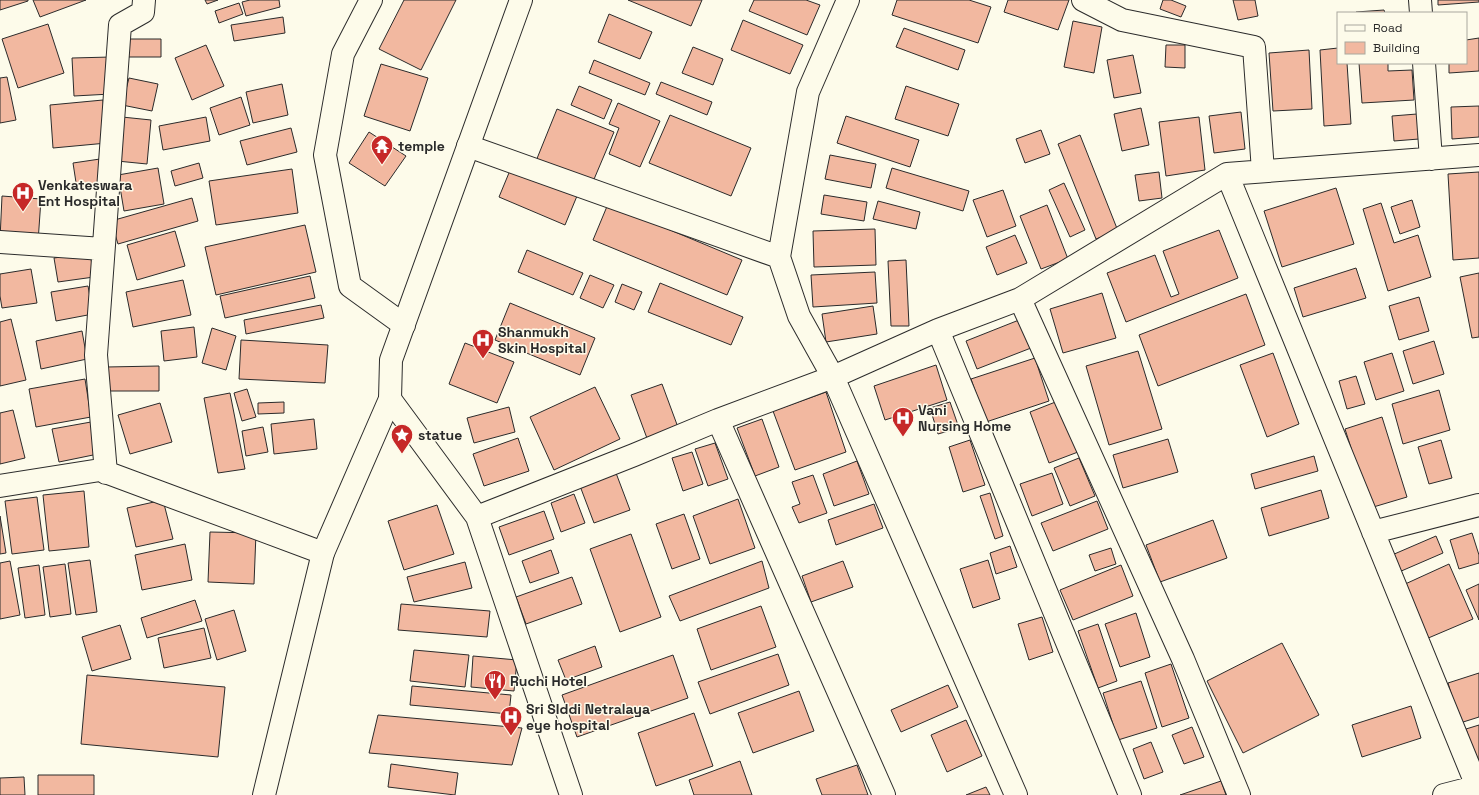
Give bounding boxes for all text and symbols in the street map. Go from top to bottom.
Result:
legend [1337,12,1467,64]
text: Road [1373,20,1402,36]
text: Building [1373,40,1420,56]
temple icon: temple [369,133,395,166]
place label: temple [398,137,445,155]
place label: Venkateswara Ent Hospital [38,176,132,210]
hospital icon: Venkateswara Ent Hospital [10,180,36,213]
place label: Shanmukh Skin Hospital [498,323,586,357]
hospital icon: Shanmukh Skin Hospital [470,327,496,360]
place label: Vani Nursing Home [918,401,1011,435]
hospital icon: Vani Nursing Home [890,405,916,438]
place icon: statue [389,422,415,455]
place label: statue [418,426,462,444]
restaurant icon: Ruchi Hotel [482,668,508,701]
place label: Ruchi Hotel [510,672,587,690]
place label: Sri SIddi Netralaya eye hospital [526,700,650,734]
hospital icon: Sri SIddi Netralaya eye hospital [498,704,524,737]

